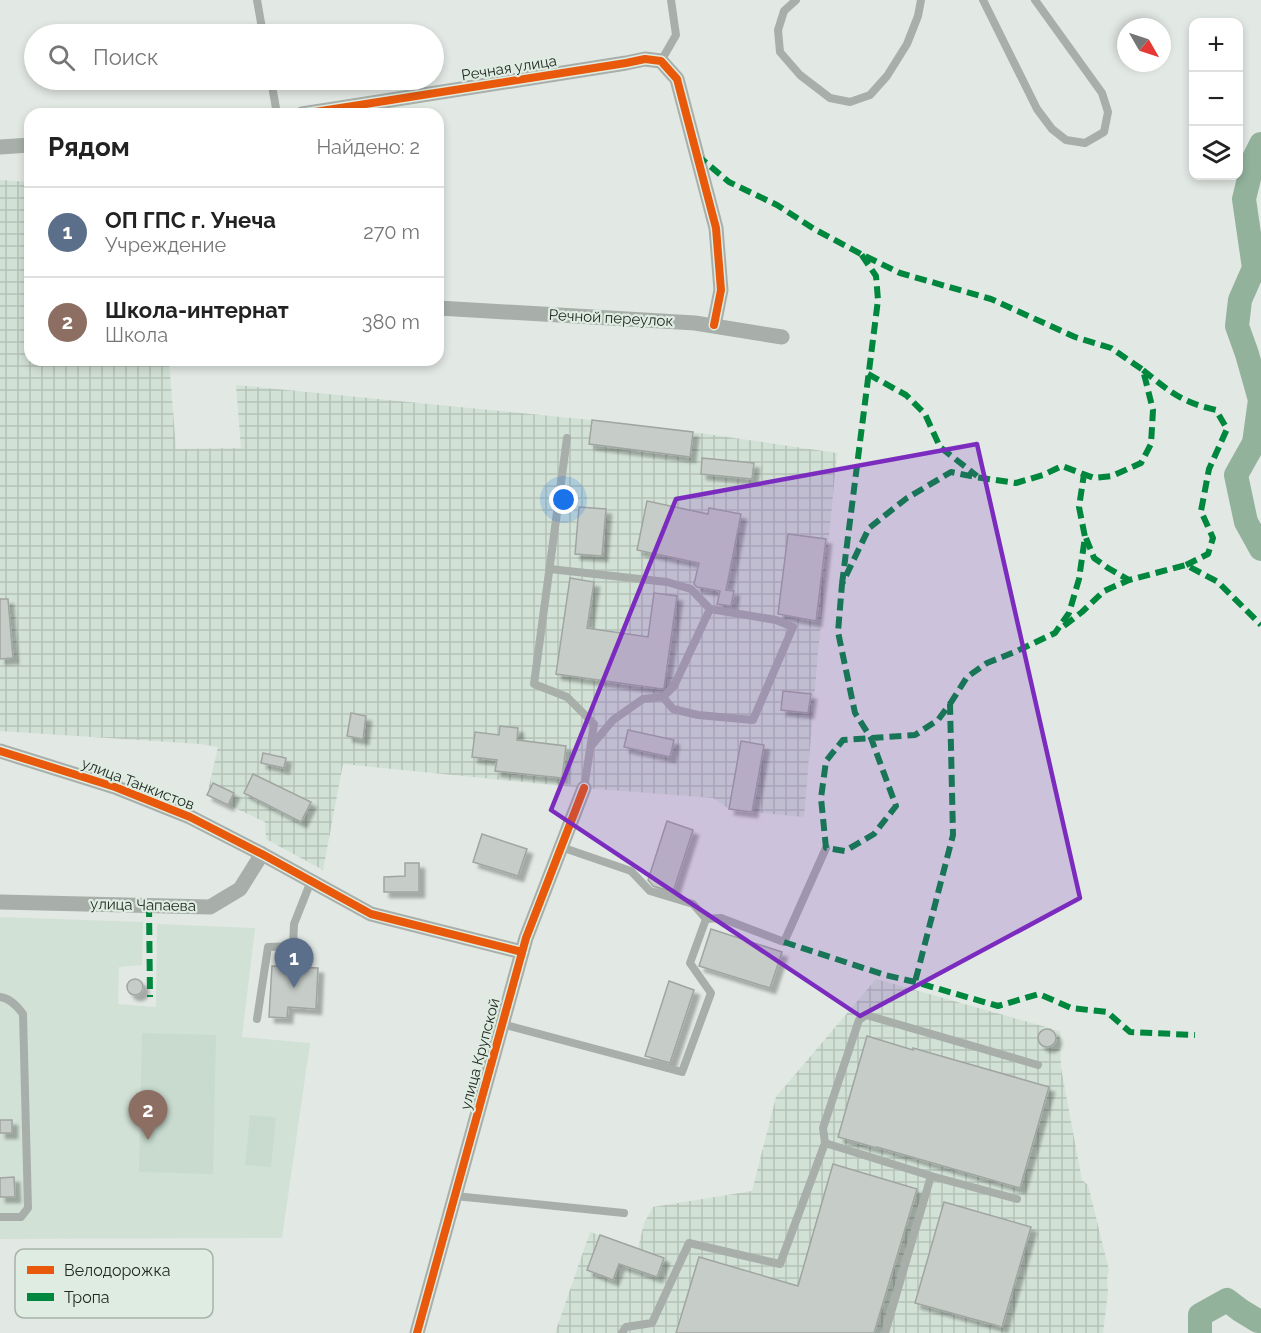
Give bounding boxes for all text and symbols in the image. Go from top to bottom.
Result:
north arrow [1117,18,1171,72]
map controls [1189,18,1243,180]
button: + [1189,18,1243,72]
search box [24,24,444,90]
icon: search [45,41,78,74]
text: Поиск [93,44,158,70]
street label: Речная улица [460,52,558,84]
button: − [1189,72,1243,126]
button: layers [1189,126,1243,180]
text: Рядом [48,132,130,162]
text: Найдено: 2 [316,135,420,159]
text: ОП ГПС г. Унеча [105,207,276,233]
text: 1 [63,220,72,244]
text: 270 m [363,220,420,244]
text: Учреждение [105,233,226,257]
text: Школа-интернат [105,297,289,323]
street label: Речной переулок [548,306,674,330]
text: 2 [62,310,73,334]
text: 380 m [362,310,420,334]
text: Школа [105,323,168,347]
your location [549,485,578,514]
street label: улица Танкистов [79,754,197,814]
street label: улица Чапаева [90,895,196,915]
pin: 1 [274,938,314,988]
street label: улица Крупской [456,996,504,1112]
pin: 2 [128,1090,168,1140]
legend [15,1249,213,1318]
text: Велодорожка [64,1261,171,1280]
text: Тропа [64,1288,110,1307]

